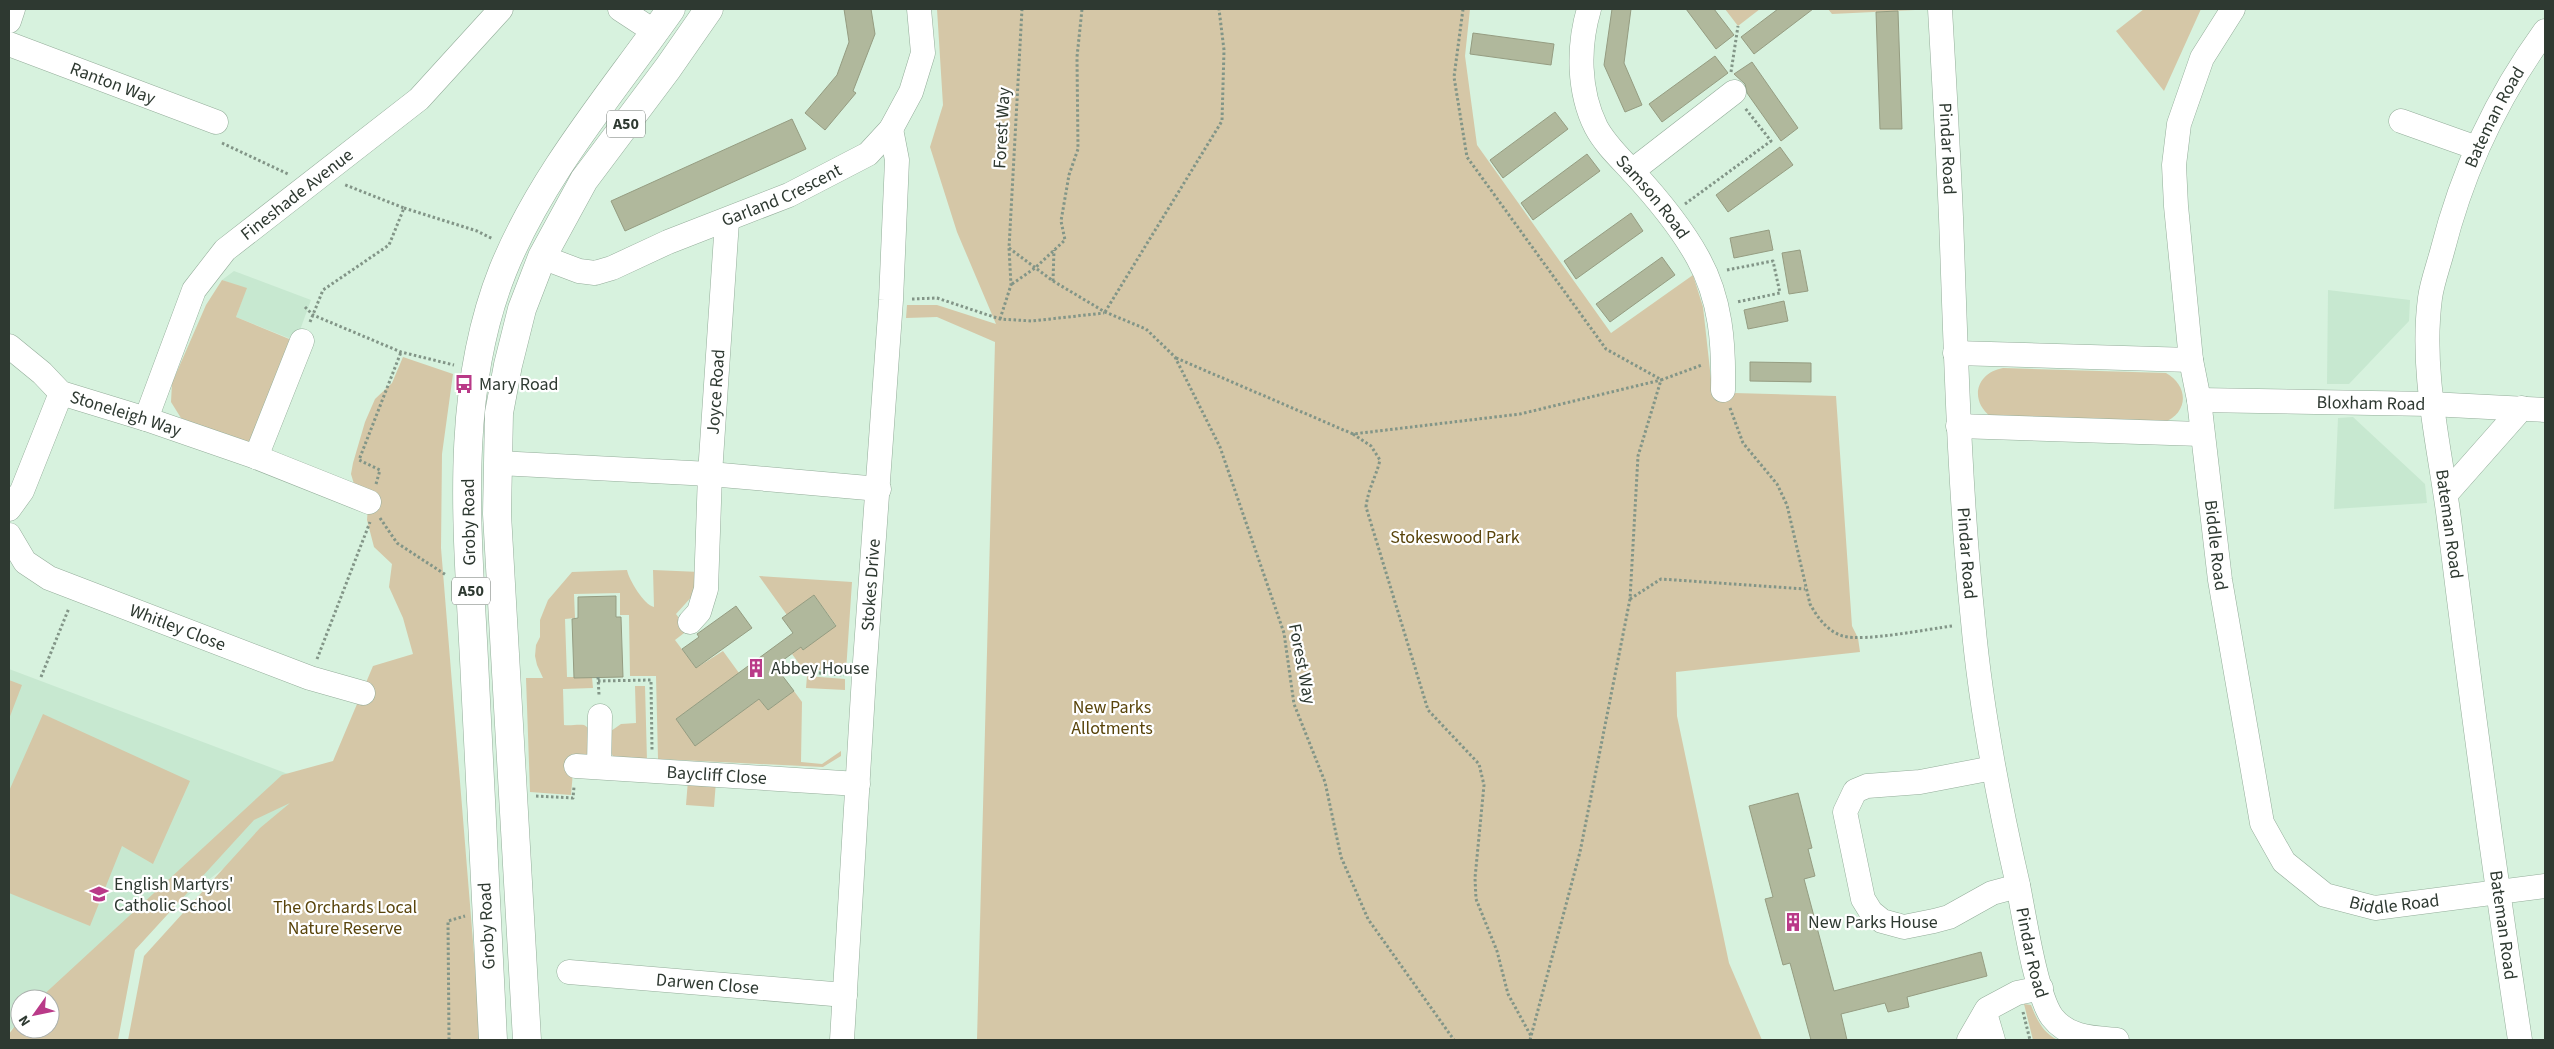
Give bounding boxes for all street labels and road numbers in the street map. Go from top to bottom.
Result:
street label: Ranton Way [67,56,160,111]
street label: Bateman Road [2458,62,2530,171]
street label: Forest Way [987,86,1017,169]
street label: Pindar Road [1933,102,1962,195]
road number: A50 [607,110,645,138]
street label: Fineshade Avenue [235,142,358,246]
street label: Samson Road [1610,149,1695,244]
street label: Garland Crescent [718,157,846,233]
street label: Joyce Road [700,348,731,435]
street label: Stoneleigh Way [67,384,185,443]
street label: Bloxham Road [2316,390,2426,416]
street label: Bateman Road [2429,468,2469,580]
street label: Groby Road [456,478,482,566]
street label: Biddle Road [2198,499,2234,592]
street label: Pindar Road [1951,507,1983,600]
street label: Stokes Drive [855,538,886,632]
road number: A50 [452,578,490,604]
street label: Whitley Close [126,598,229,657]
street label: Forest Way [1282,622,1322,707]
street label: Baycliff Close [666,759,768,791]
street label: Bateman Road [2483,869,2523,981]
street label: Groby Road [472,882,502,970]
street label: Biddle Road [2347,887,2441,921]
street label: Pindar Road [2010,905,2055,1001]
street label: Darwen Close [655,967,760,1000]

